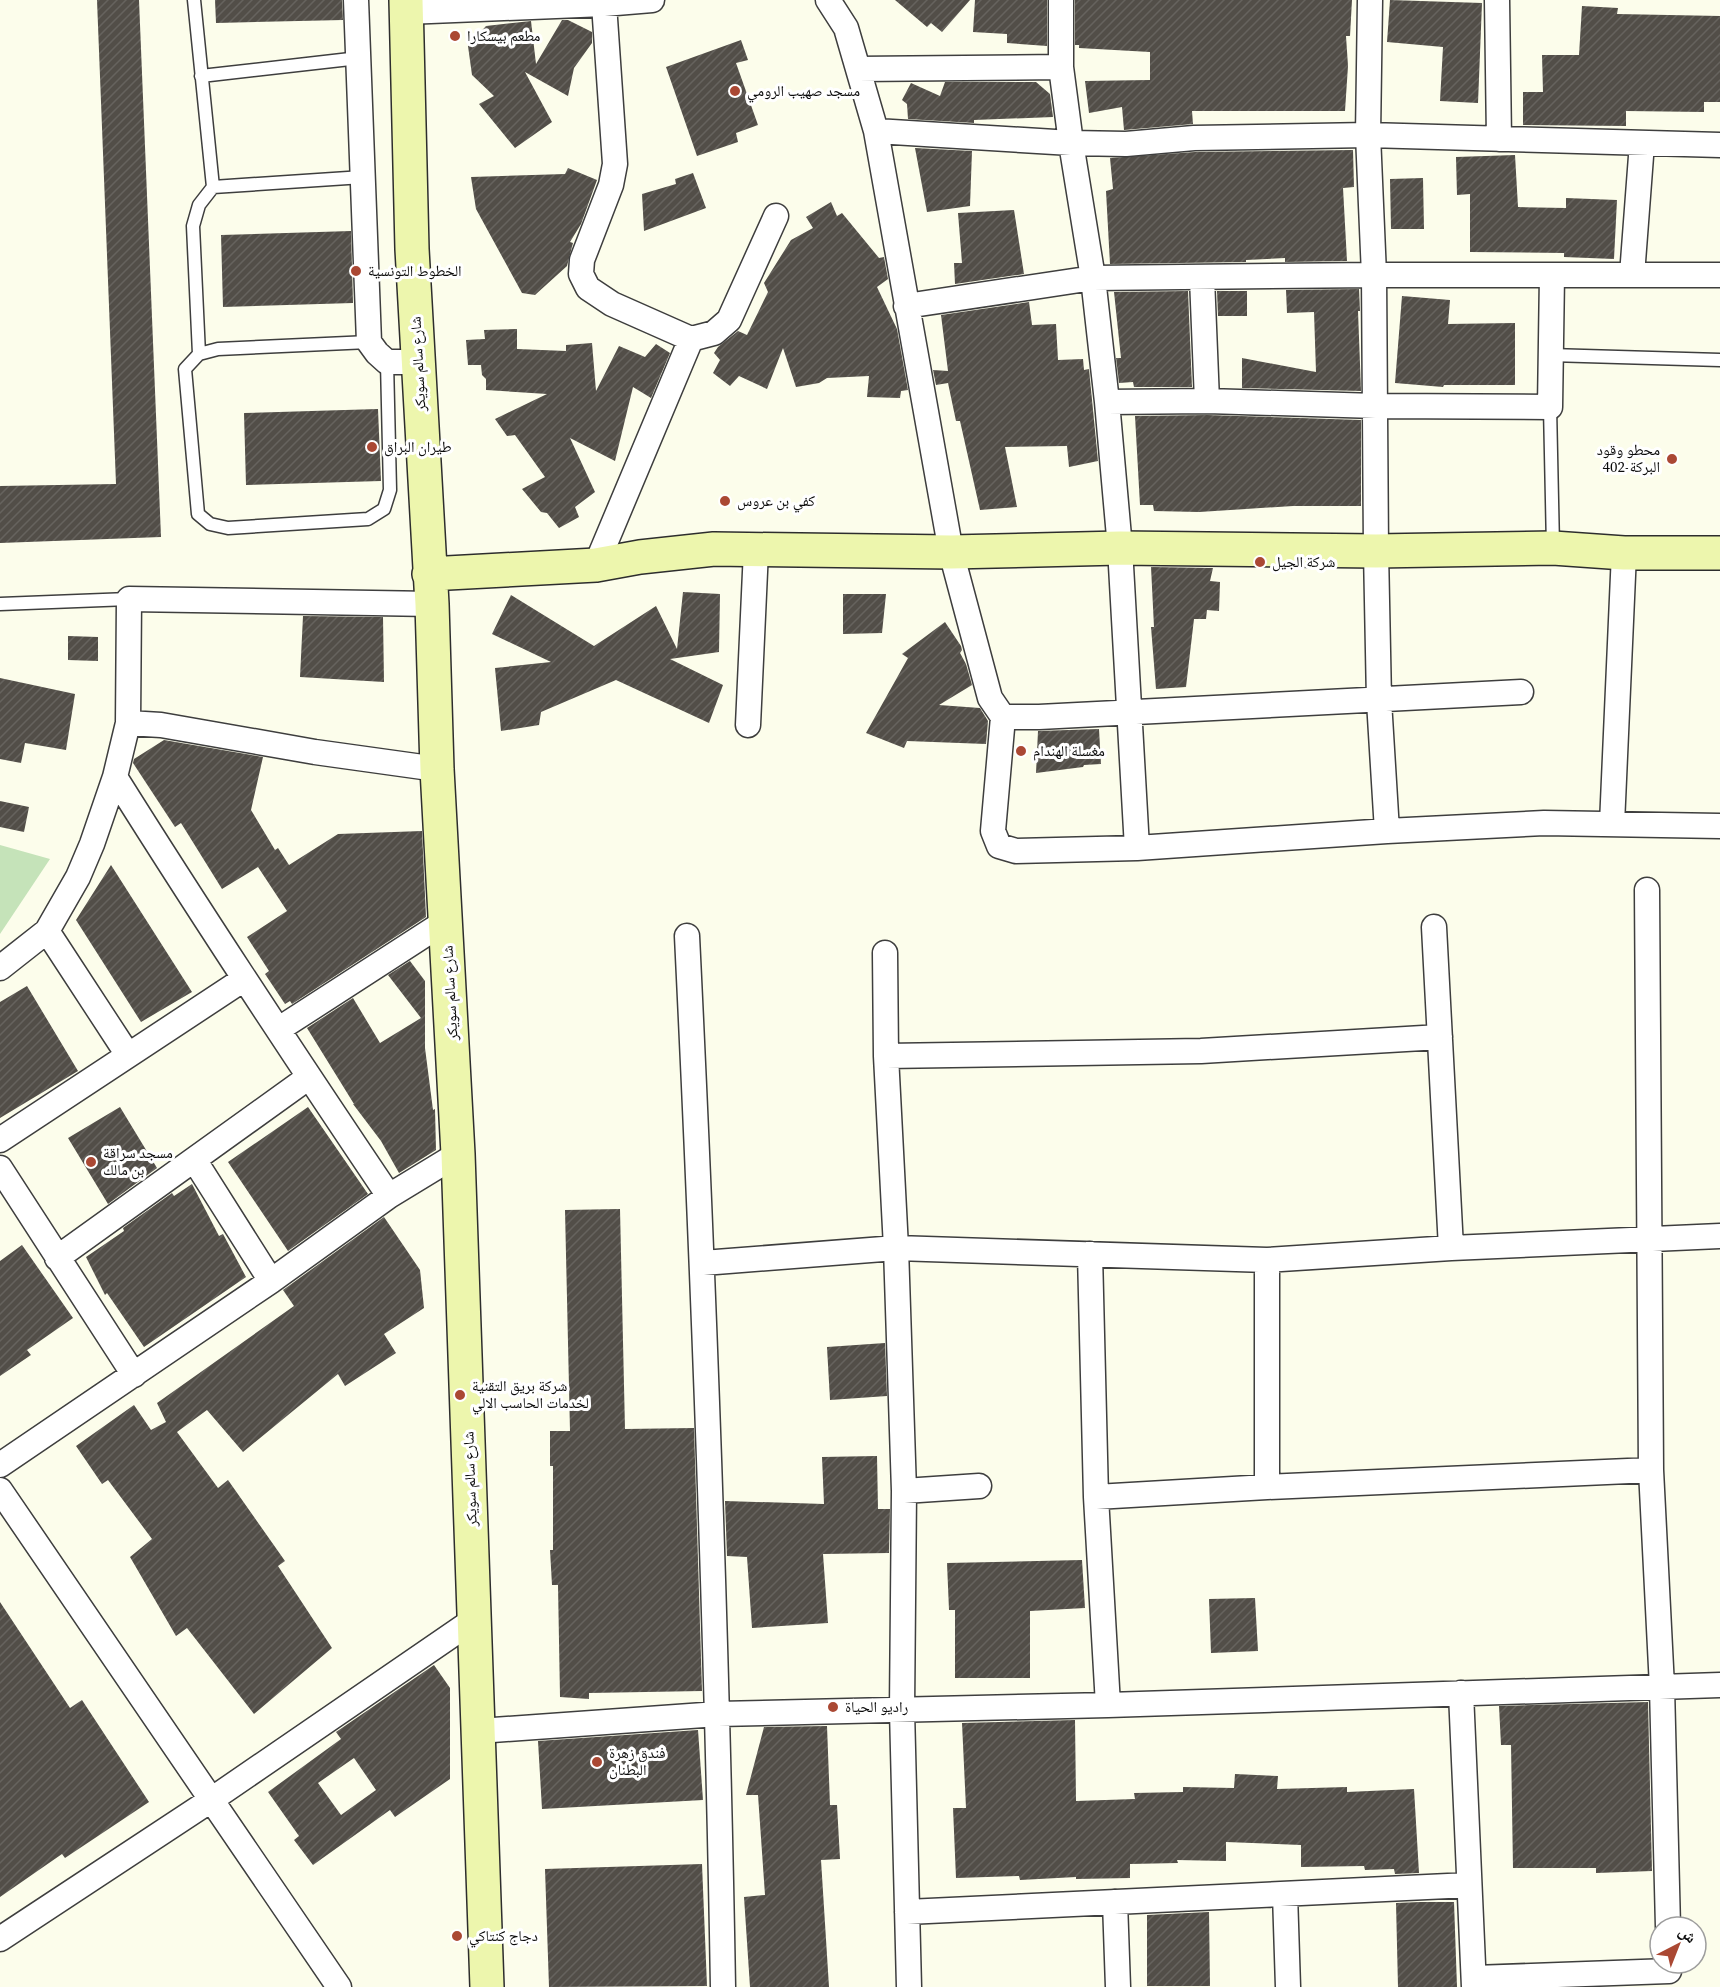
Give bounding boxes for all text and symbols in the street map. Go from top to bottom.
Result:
place label: مطعم بيسكارا [467,25,541,46]
marker: مطعم بيسكارا [448,29,462,43]
place label: مسجد صهيب الرومي [747,80,860,103]
marker: مسجد صهيب الرومي [728,84,742,98]
place label: الخطوط التونسية [368,260,462,281]
marker: الخطوط التونسية [349,264,363,278]
street label: شارع سالم سويكر [405,316,431,413]
place label: طيران البراق [384,436,452,457]
place label: محطو وقود 402-البركة [1597,439,1660,477]
marker: طيران البراق [365,440,379,454]
marker: محطو وقود 402-البركة [1665,452,1679,466]
place label: كفي بن عروس [737,490,815,513]
marker: كفي بن عروس [718,494,732,508]
place label: شركة الجيل [1272,551,1336,572]
marker: شركة الجيل [1253,555,1267,569]
place label: مغسلة الهندام [1033,740,1105,761]
marker: مغسلة الهندام [1014,744,1028,758]
street label: شارع سالم سويكر [437,945,463,1042]
place label: مسجد سراقة بن مالك [103,1142,173,1180]
marker: مسجد سراقة بن مالك [84,1155,98,1169]
place label: شركة بريق التقنية لخدمات الحاسب الالي [472,1375,589,1415]
marker: شركة بريق التقنية لخدمات الحاسب الالي [453,1388,467,1402]
street label: شارع سالم سويكر [457,1431,482,1528]
place label: راديو الحياة [845,1696,908,1717]
marker: راديو الحياة [826,1700,840,1714]
place label: فندق زهرة البطنان [609,1742,666,1780]
marker: فندق زهرة البطنان [590,1755,604,1769]
north arrow [1648,1915,1708,1975]
text: ش [1674,1920,1702,1948]
place label: دجاج كنتاكي [469,1925,538,1948]
marker: دجاج كنتاكي [450,1929,464,1943]

